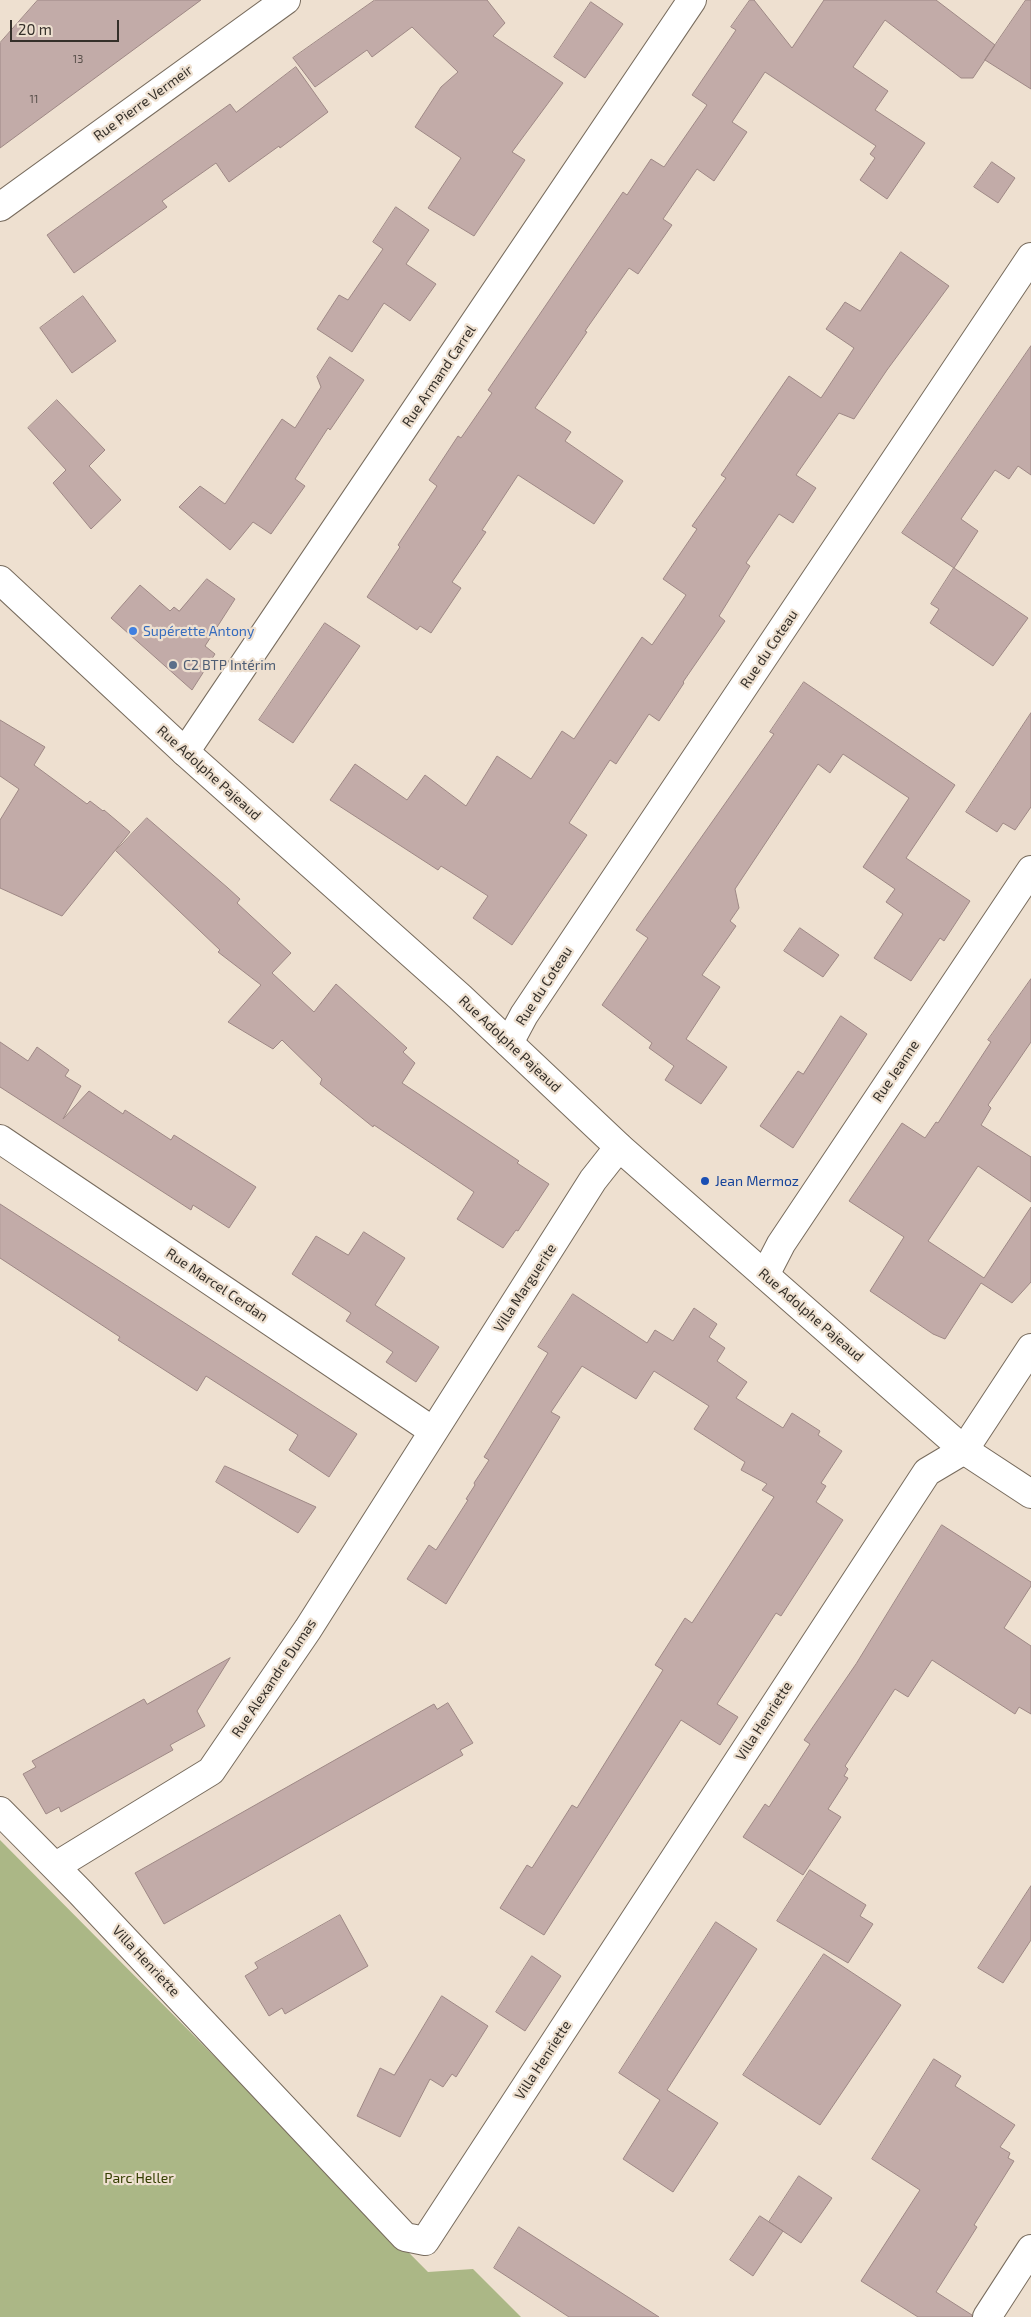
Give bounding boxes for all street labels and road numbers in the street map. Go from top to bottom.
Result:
street label: Rue Pierre Vermeir [90,61,196,145]
street label: Rue Armand Carrel [399,322,479,430]
street label: Rue du Coteau [737,607,801,691]
street label: Rue Adolphe Pajeaud [154,722,264,824]
street label: Rue du Coteau [512,943,576,1029]
street label: Rue Adolphe Pajeaud [455,992,565,1096]
street label: Rue Jeanne [869,1037,923,1105]
street label: Villa Marguerite [490,1241,560,1335]
street label: Rue Marcel Cerdan [163,1245,271,1325]
street label: Rue Adolphe Pajeaud [755,1265,867,1365]
street label: Rue Alexandre Dumas [228,1616,320,1740]
street label: Villa Henriette [732,1678,796,1764]
street label: Villa Henriette [109,1922,183,2000]
street label: Villa Henriette [511,2017,575,2103]

